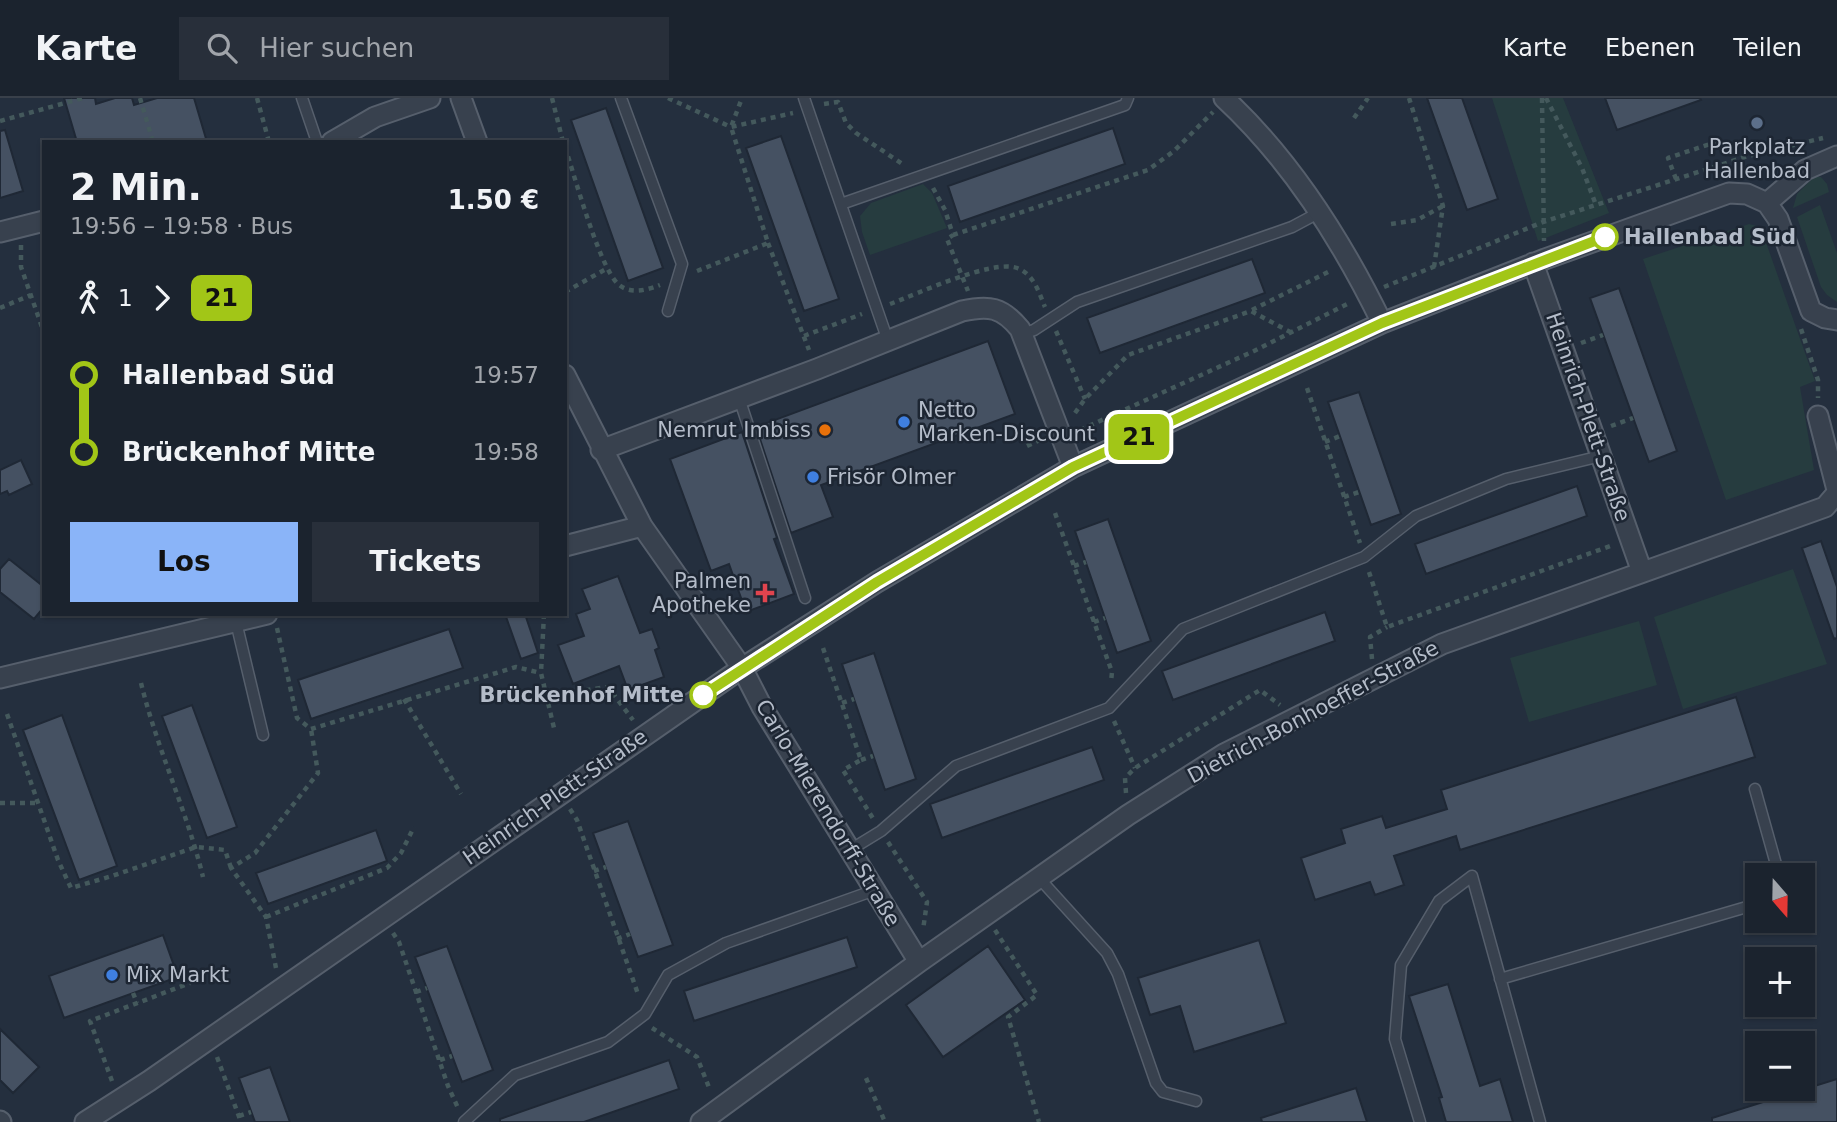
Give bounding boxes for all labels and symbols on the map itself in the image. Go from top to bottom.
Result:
marker: Parkplatz Hallenbad [1749,115,1765,131]
place label: Parkplatz Hallenbad [1704,135,1810,183]
marker: Hallenbad Süd [1592,224,1618,250]
place label: Hallenbad Süd [1624,225,1796,249]
street label: Heinrich-Plett-Straße [1541,309,1635,525]
place label: Netto Marken-Discount [918,398,1095,446]
marker: Netto Marken-Discount [896,414,912,430]
line badge: 21 [1108,414,1170,460]
place label: Nemrut Imbiss [657,418,811,442]
marker: Nemrut Imbiss [817,422,833,438]
place label: Frisör Olmer [827,465,956,489]
marker: Frisör Olmer [805,469,821,485]
place label: Palmen Apotheke [652,569,751,617]
marker: Palmen Apotheke [757,585,773,601]
street label: Dietrich-Bonhoeffer-Straße [1184,636,1442,788]
marker: Brückenhof Mitte [690,682,716,708]
place label: Brückenhof Mitte [479,683,684,707]
street label: Carlo-Mierendorff-Straße [751,695,905,931]
street label: Heinrich-Plett-Straße [458,724,652,870]
north arrow [1745,863,1815,933]
place label: Mix Markt [126,963,229,987]
marker: Mix Markt [104,967,120,983]

